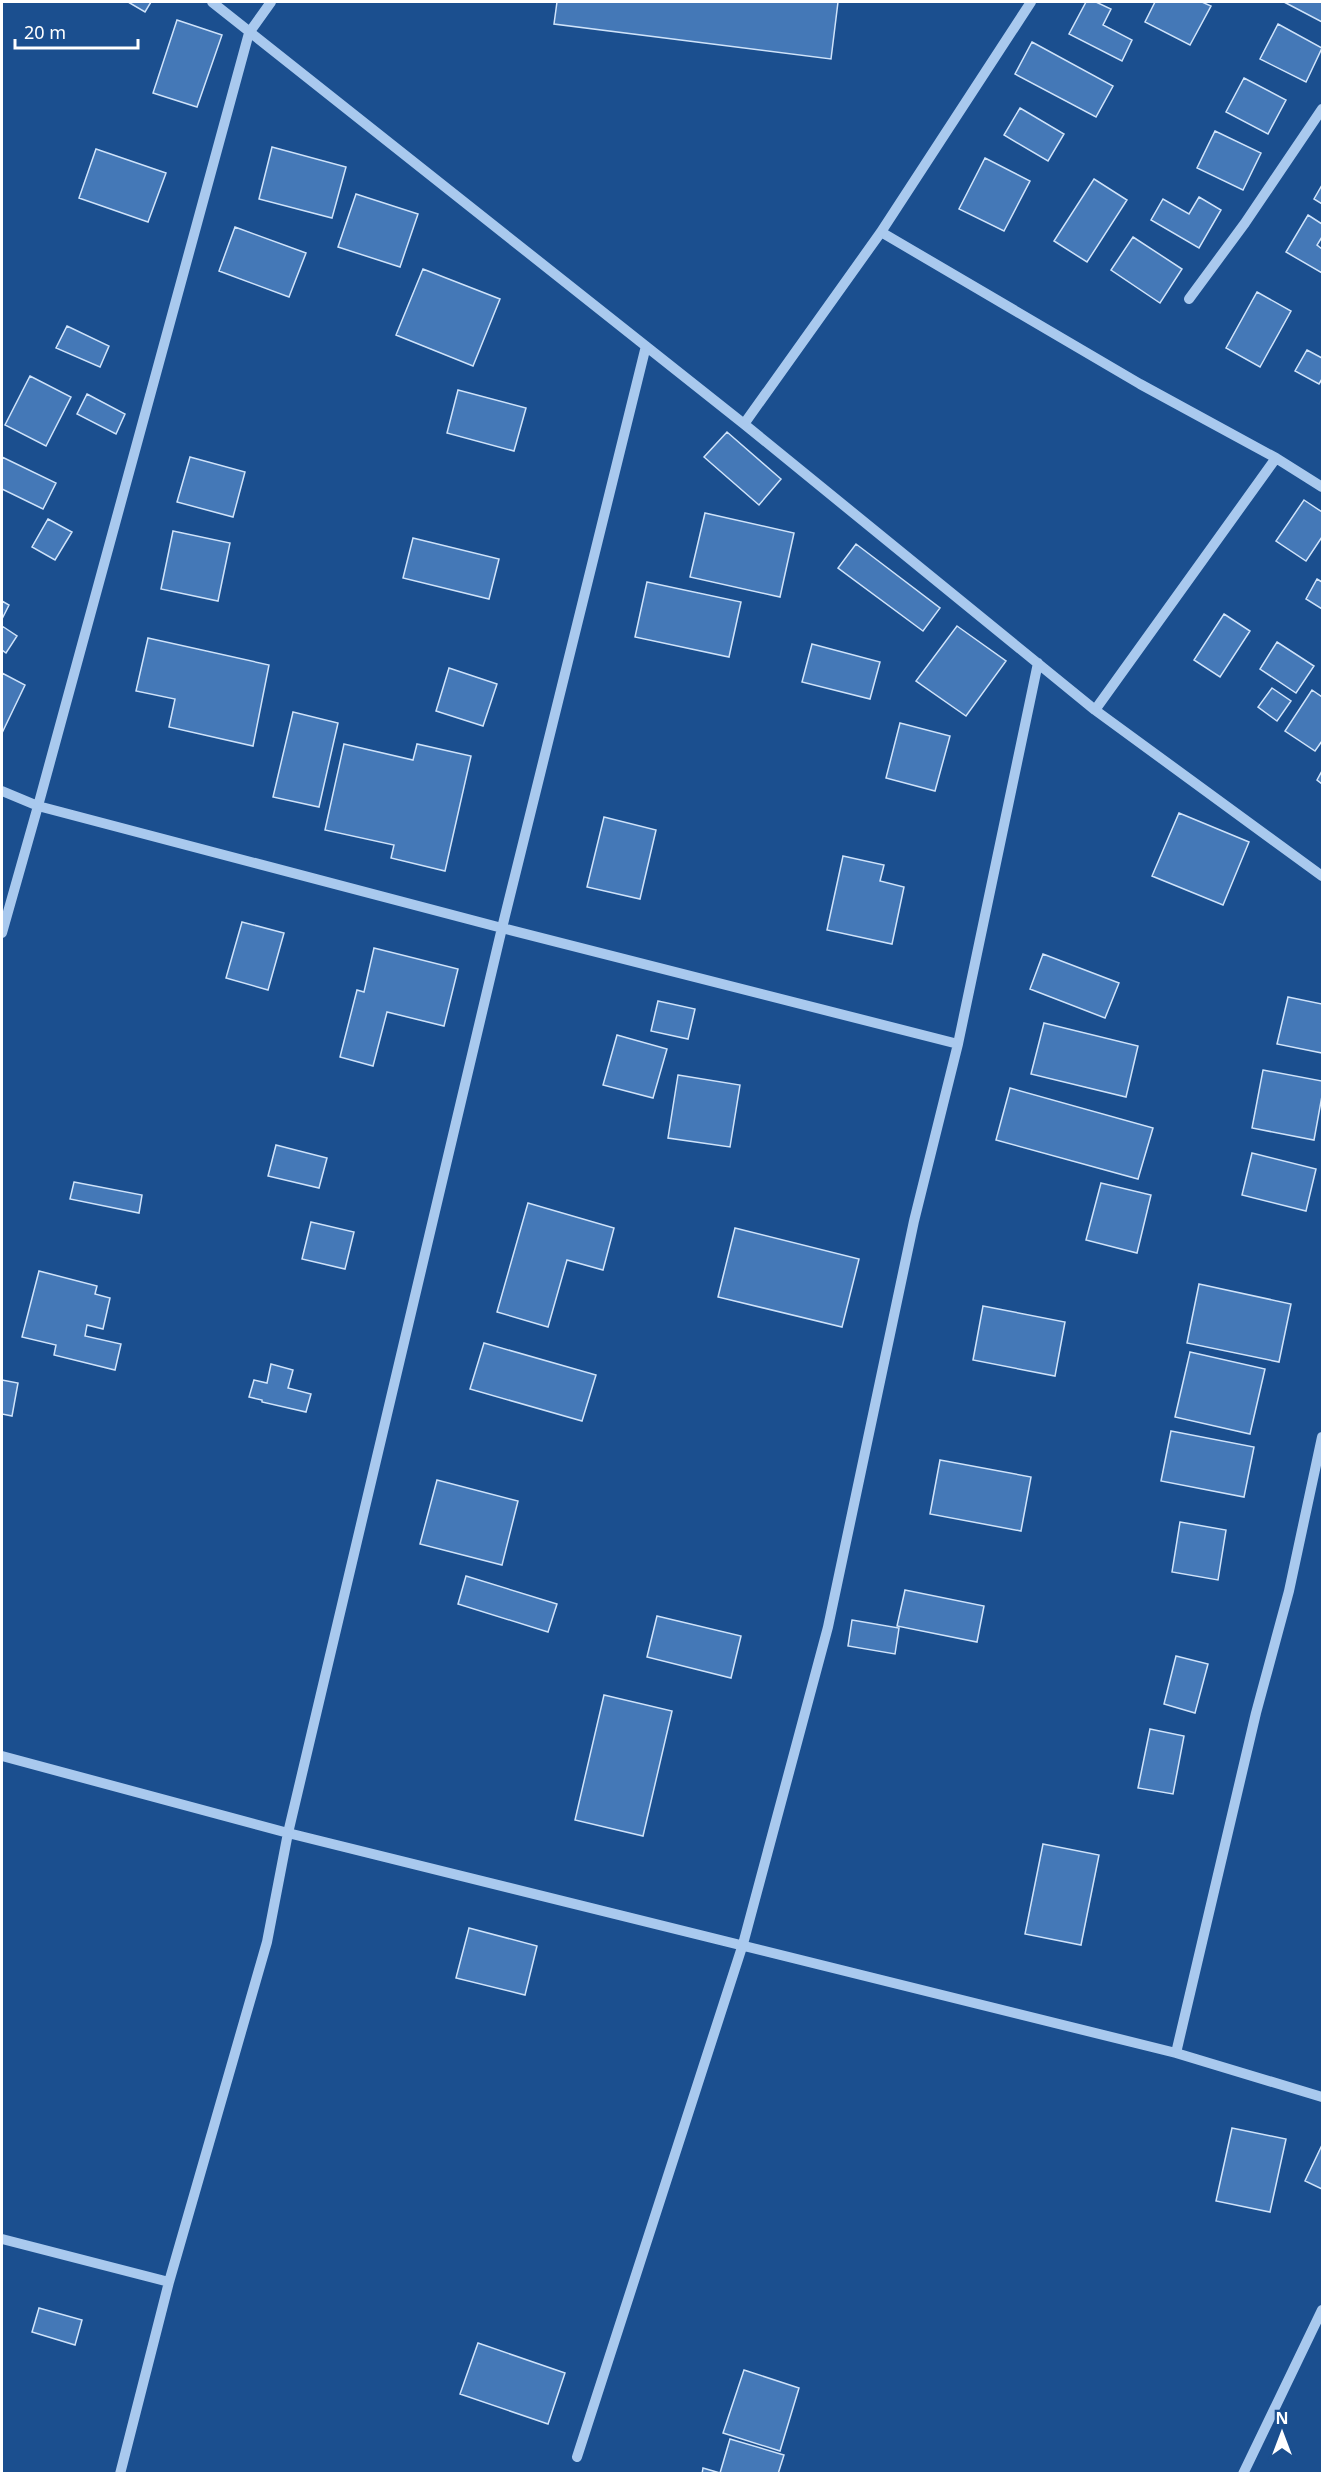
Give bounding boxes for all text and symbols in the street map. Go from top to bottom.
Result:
scale bar [15,12,138,50]
text: 20 m [24,20,66,44]
north arrow [1252,2403,1312,2463]
text: N [1275,2407,1289,2429]

